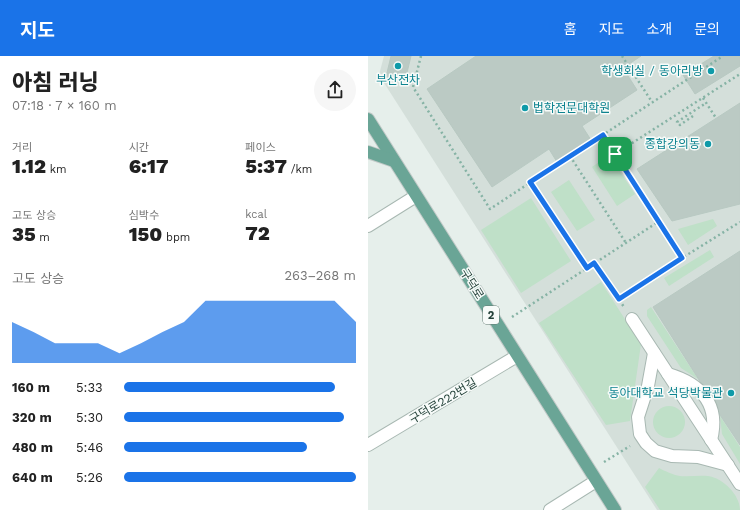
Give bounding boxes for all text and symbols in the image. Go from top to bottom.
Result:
text: 지도 [20,19,55,42]
text: 홈 [564,21,577,37]
text: 지도 [599,21,624,37]
text: 소개 [646,21,672,37]
text: 문의 [694,21,720,37]
marker: 부산전차 [393,61,403,71]
place label: 학생회실 / 동아리방 [601,64,703,78]
marker: 학생회실 / 동아리방 [706,66,716,76]
button: share [314,69,356,111]
text: 아침 러닝 [12,70,99,95]
place label: 부산전차 [376,73,420,87]
text: 07:18 · 7 × 160 m [12,98,117,113]
place label: 법학전문대학원 [533,101,610,115]
marker: 법학전문대학원 [520,103,530,113]
pin [598,137,632,171]
place label: 종합강의동 [645,137,700,151]
marker: 종합강의동 [703,139,713,149]
text: 거리 [12,141,32,154]
text: 시간 [129,141,149,154]
text: 페이스 [245,141,276,154]
icon: arrive [604,143,626,165]
text: 1.12 [12,154,46,178]
text: 6:17 [129,154,169,178]
text: 5:37 [245,154,287,178]
text: km [46,163,66,176]
text: /km [287,163,312,176]
text: kcal [245,208,267,221]
text: 고도 상승 [12,209,56,222]
text: 심박수 [129,209,159,222]
text: 72 [245,221,270,245]
text: 35 [12,222,36,246]
text: 150 [129,222,162,246]
text: m [36,231,50,244]
text: bpm [162,231,190,244]
street label: 구덕로 [457,266,487,302]
text: 263–268 m [285,268,356,283]
text: 고도 상승 [12,271,64,286]
road number: 2 [483,306,499,324]
street label: 구덕로222번길 [407,375,479,427]
text: 160 m [12,380,50,395]
text: 5:33 [76,380,103,395]
place label: 동아대학교 석당박물관 [609,386,723,400]
marker: 동아대학교 석당박물관 [726,388,736,398]
text: 320 m [12,410,52,425]
text: 5:30 [76,410,103,425]
text: 480 m [12,440,53,455]
text: 5:46 [76,440,103,455]
text: 640 m [12,470,53,485]
text: 5:26 [76,470,103,485]

